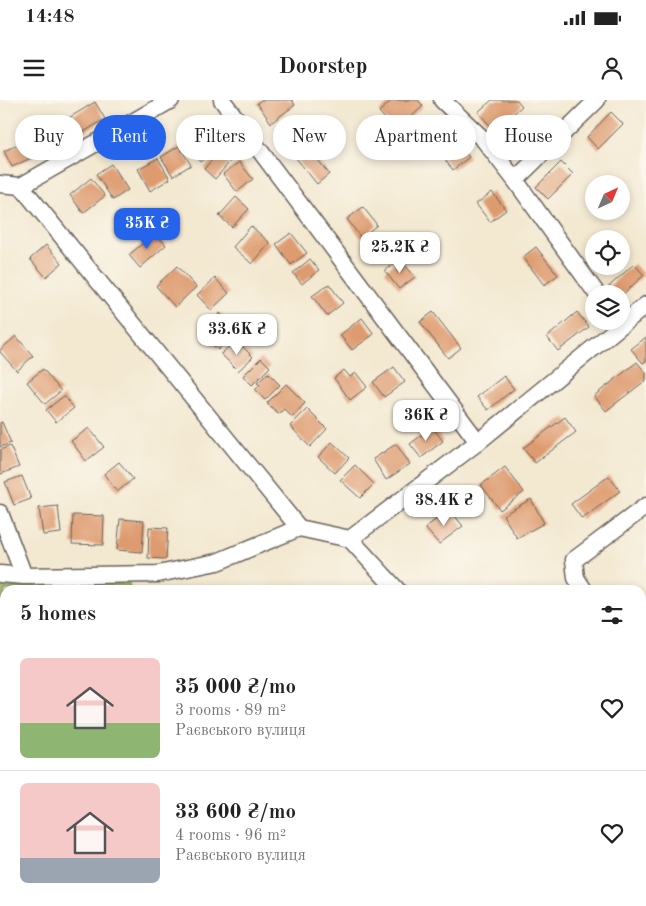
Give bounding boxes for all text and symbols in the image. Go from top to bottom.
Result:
text: 14:48 [25,8,74,27]
icon: menu [20,54,48,82]
icon: person [598,54,626,82]
text: Doorstep [279,56,367,78]
chip: Buy [15,115,83,160]
chip: Rent [93,115,166,160]
chip: Filters [176,115,263,160]
chip: New [273,115,346,160]
chip: Apartment [356,115,476,160]
chip: House [486,115,571,160]
north arrow [585,175,630,220]
map controls [585,175,630,330]
pin: 35K ₴ [112,208,182,250]
text: 35K ₴ [125,216,169,232]
button: locate [585,230,630,275]
pin: 25.2K ₴ [354,232,446,274]
text: 25.2K ₴ [371,240,429,256]
button: layers [585,285,630,330]
pin: 33.6K ₴ [191,314,283,356]
text: 33.6K ₴ [208,322,266,338]
pin: 36K ₴ [391,400,461,442]
text: 36K ₴ [404,408,448,424]
pin: 38.4K ₴ [398,484,490,527]
text: 38.4K ₴ [415,493,473,509]
icon: filters [598,601,626,629]
text: 5 homes [20,604,96,625]
text: 35 000 ₴/mo [175,677,296,698]
icon: home [60,678,120,738]
icon: heart [598,694,626,722]
text: 3 rooms · 89 m² [175,703,286,719]
text: Раєвського вулиця [175,723,306,739]
text: 33 600 ₴/mo [175,802,296,823]
icon: home [60,803,120,863]
icon: heart [598,819,626,847]
text: 4 rooms · 96 m² [175,828,286,844]
text: Раєвського вулиця [175,848,306,864]

